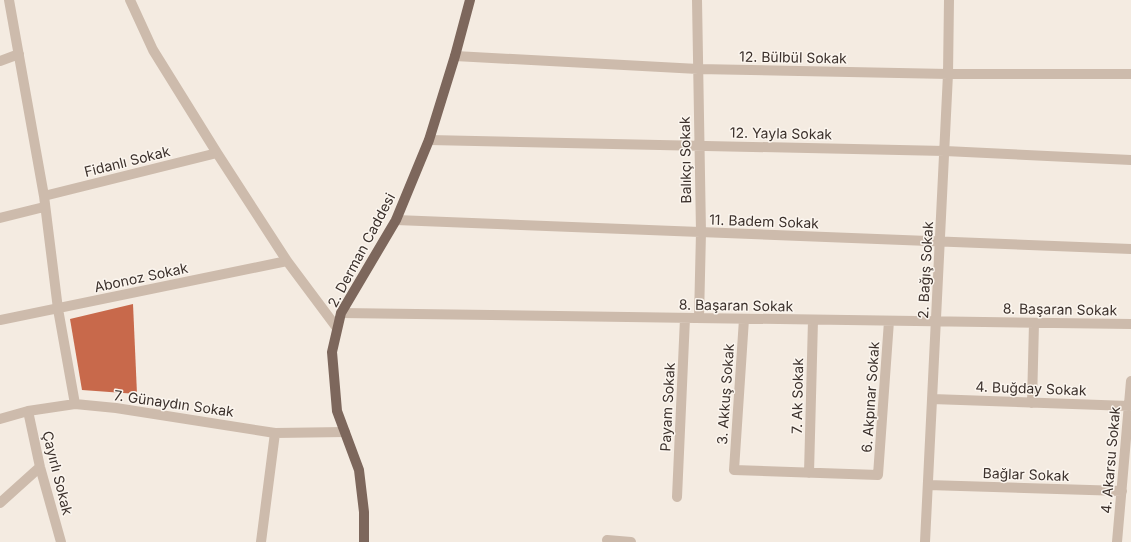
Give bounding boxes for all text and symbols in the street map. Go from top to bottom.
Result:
street label: 12. Bülbül Sokak [739,48,847,66]
street label: Balıkçı Sokak [676,116,694,204]
street label: 12. Yayla Sokak [730,124,833,142]
street label: Fidanlı Sokak [82,142,172,180]
street label: 2. Derman Caddesi [324,190,398,310]
street label: 11. Badem Sokak [709,211,820,231]
street label: 2. Bağış Sokak [914,221,936,319]
street label: Abonoz Sokak [93,259,190,295]
street label: 8. Başaran Sokak [679,296,794,315]
street label: 8. Başaran Sokak [1003,300,1118,319]
street label: 6. Akpınar Sokak [858,341,882,453]
street label: 3. Akkuş Sokak [713,342,737,445]
street label: 7. Ak Sokak [788,358,806,434]
street label: Payam Sokak [656,362,678,452]
street label: 4. Buğday Sokak [975,378,1087,398]
street label: 7. Günaydın Sokak [113,386,235,420]
street label: 4. Akarsu Sokak [1097,406,1123,514]
street label: Çayırlı Sokak [39,429,77,517]
street label: Bağlar Sokak [982,464,1070,484]

